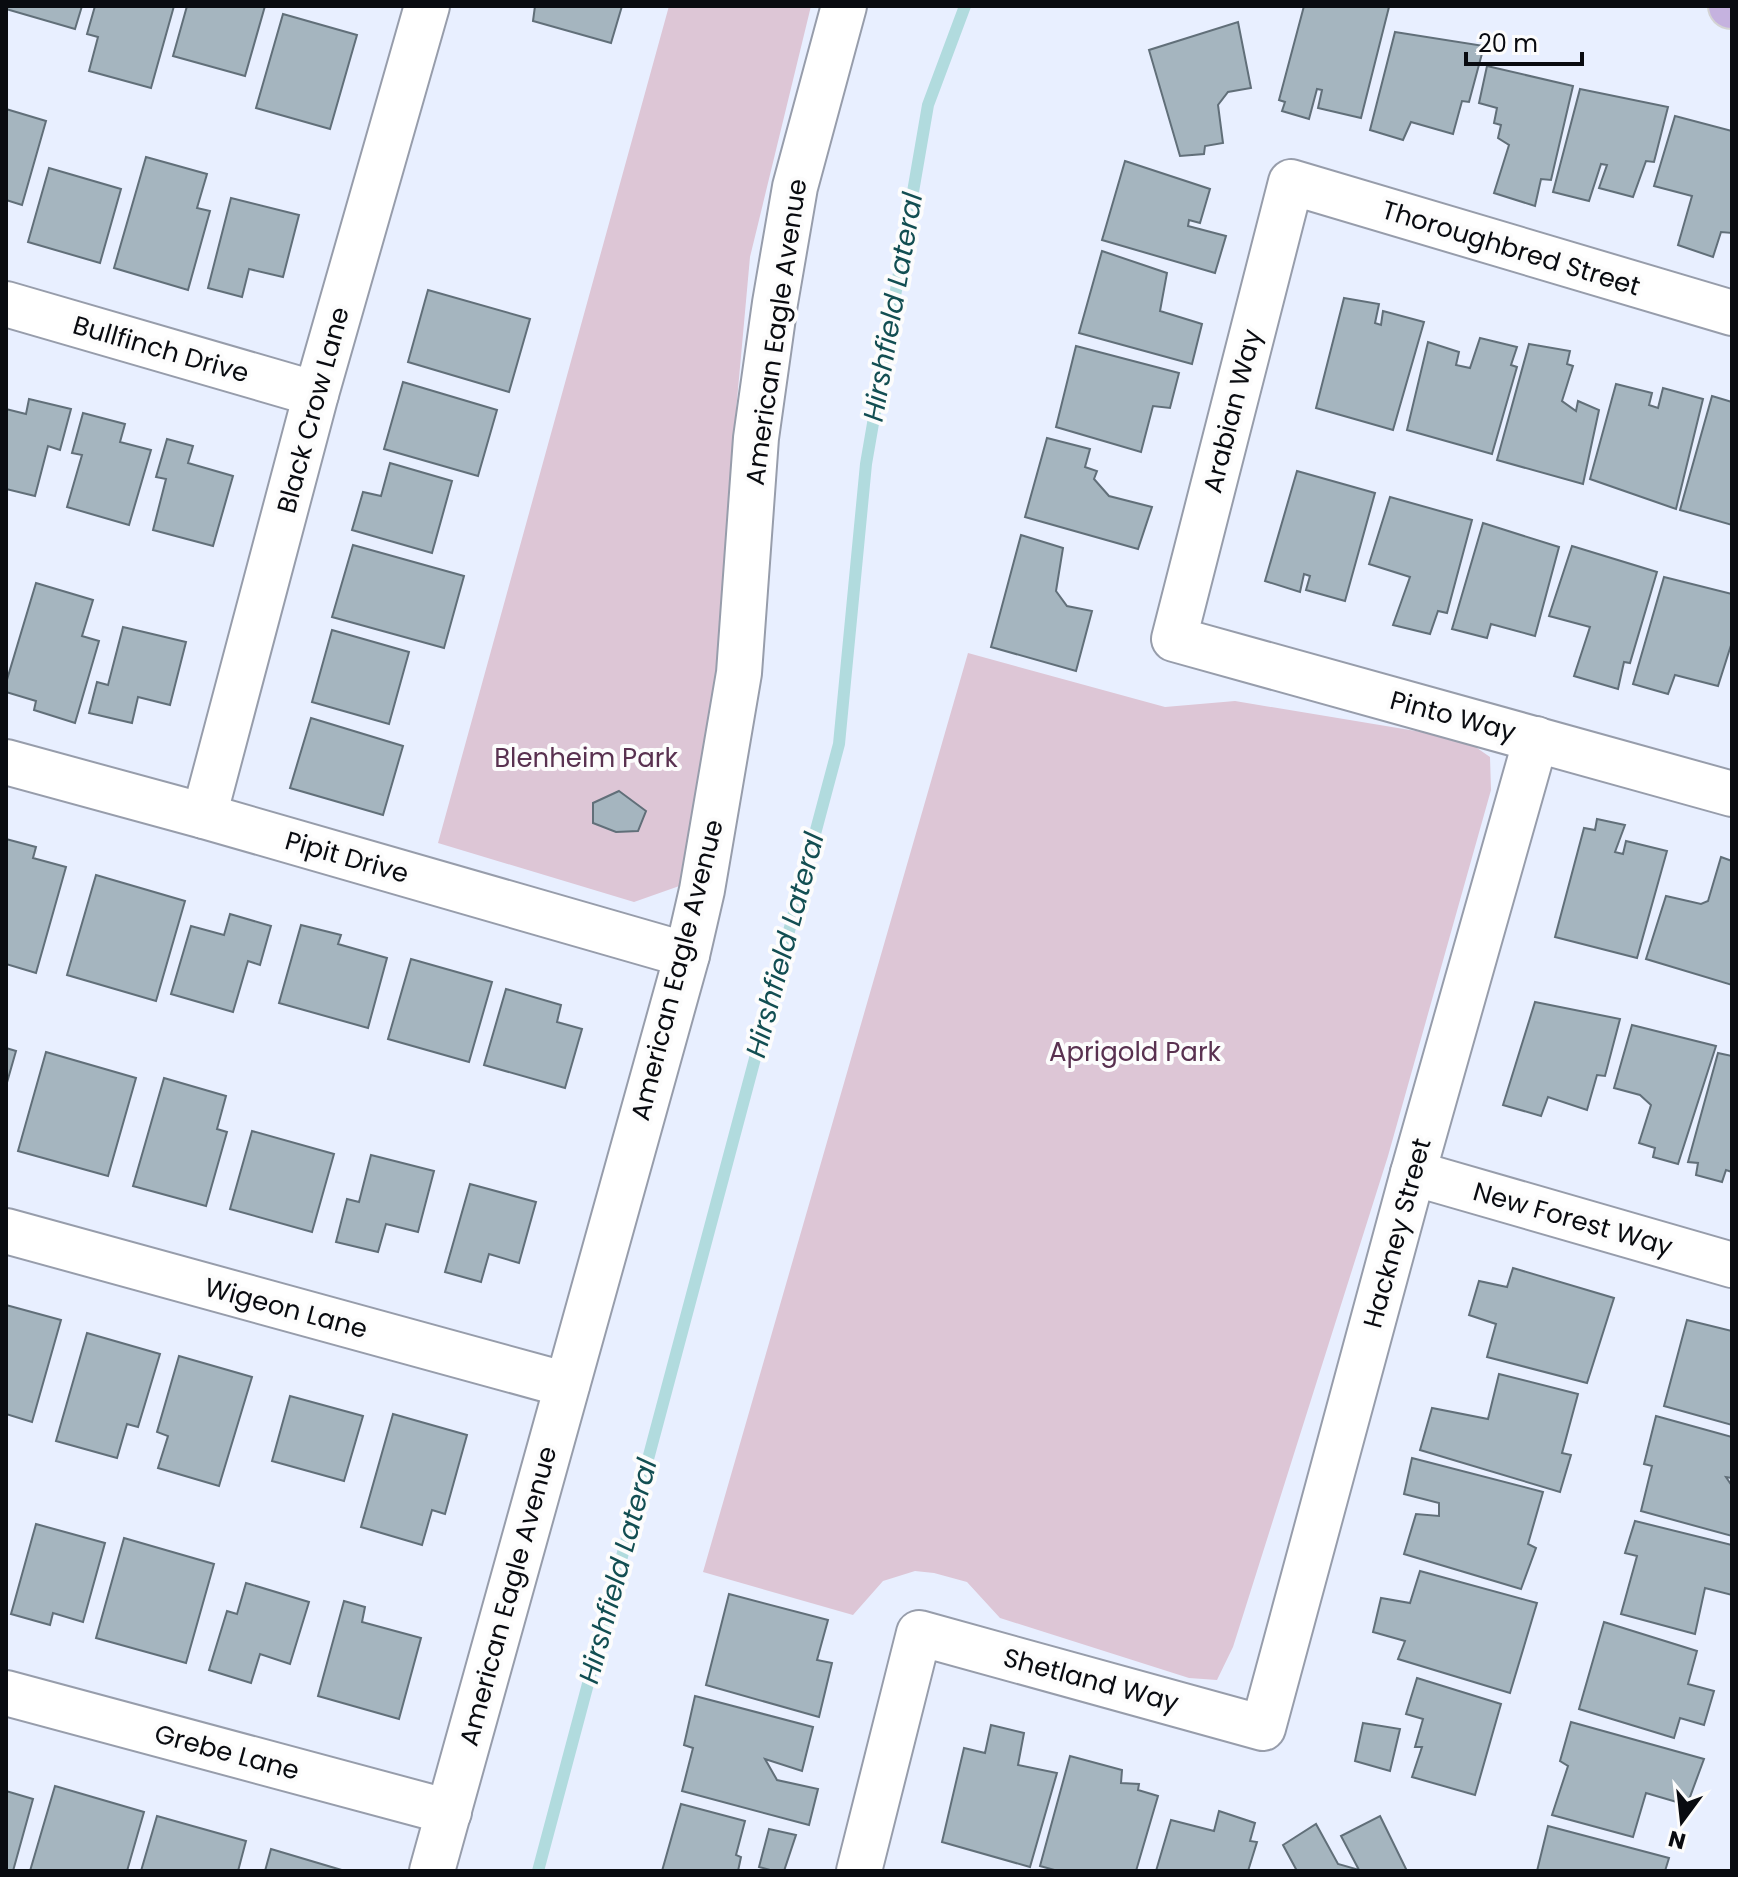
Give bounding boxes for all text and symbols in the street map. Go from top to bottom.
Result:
scale bar [1466,16,1582,66]
text: 20 m [1478,27,1538,60]
street label: American Eagle Avenue [737,176,815,488]
water label: Hirshfield Lateral [854,189,932,424]
street label: Thoroughbred Street [1377,192,1645,304]
street label: Black Crow Lane [268,303,358,517]
street label: Bullfinch Drive [69,307,253,391]
street label: Arabian Way [1194,325,1270,497]
street label: Pinto Way [1386,682,1520,750]
park label: Blenheim Park [494,740,678,776]
street label: American Eagle Avenue [622,816,732,1124]
street label: Pipit Drive [281,822,413,892]
water label: Hirshfield Lateral [736,828,834,1062]
park label: Aprigold Park [1049,1034,1222,1070]
street label: Hackney Street [1354,1134,1440,1332]
street label: New Forest Way [1469,1173,1677,1265]
street label: Wigeon Lane [201,1269,371,1347]
street label: American Eagle Avenue [451,1442,565,1750]
water label: Hirshfield Lateral [569,1454,667,1688]
street label: Shetland Way [999,1639,1183,1721]
street label: Grebe Lane [151,1715,303,1789]
north arrow [1642,1781,1722,1861]
text: N [1665,1823,1689,1857]

